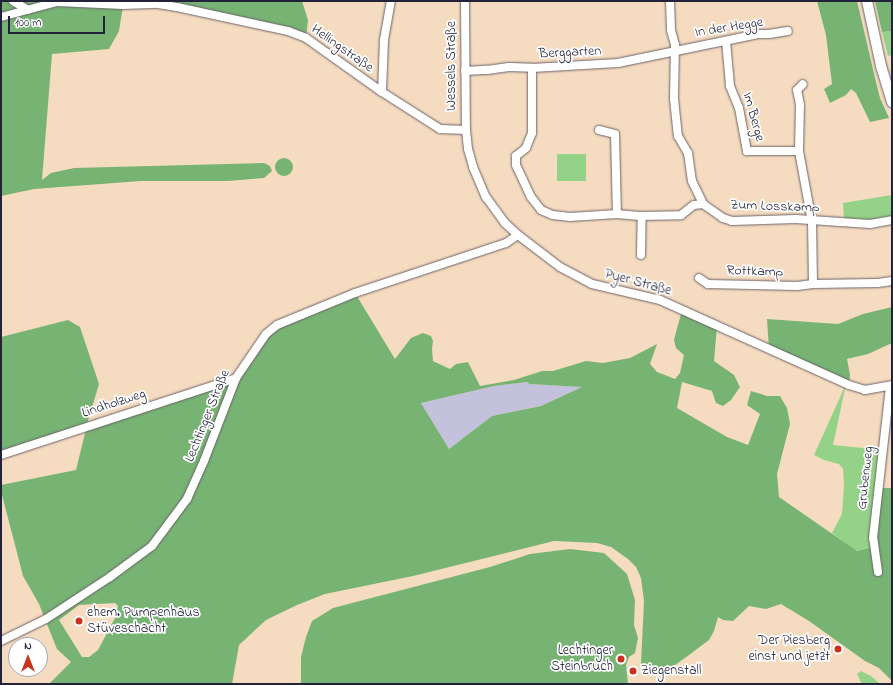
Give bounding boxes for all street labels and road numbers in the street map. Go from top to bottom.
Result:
street label: In der Hegge [694,14,764,42]
street label: Hellingstraße [308,21,376,77]
street label: Wessels Straße [444,21,460,111]
street label: Berggarten [538,43,602,63]
street label: Im Berge [738,91,768,143]
street label: Zum Losskamp [730,197,820,217]
street label: Rottkamp [726,263,784,281]
street label: Pyer Straße [603,266,673,300]
street label: Lechtinger Straße [182,367,234,465]
street label: Lindholzweg [80,386,148,422]
street label: Grubenweg [854,446,878,510]

